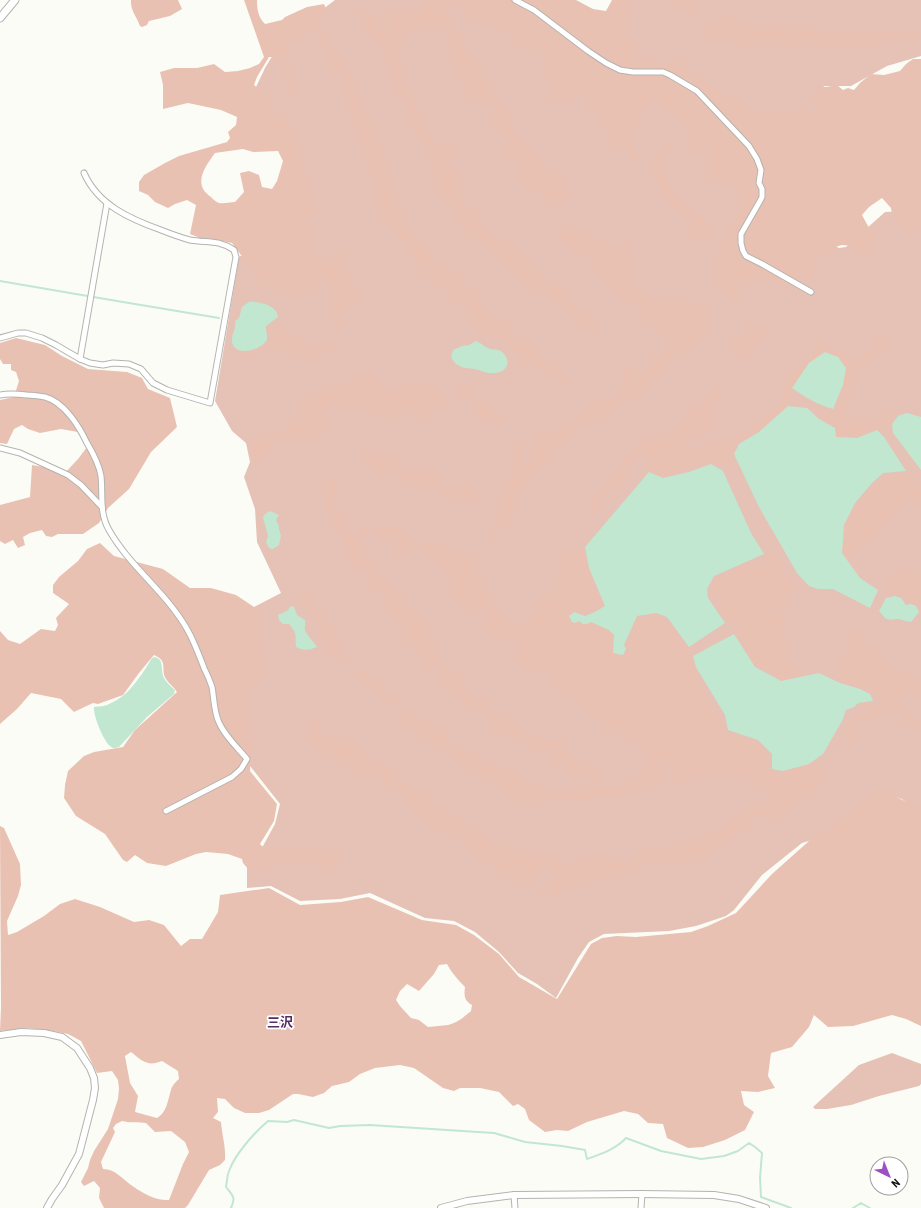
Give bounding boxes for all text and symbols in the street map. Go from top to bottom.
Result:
district label: 三沢 [267,1015,293,1030]
north arrow [869,1156,909,1196]
text: N [888,1176,902,1190]

